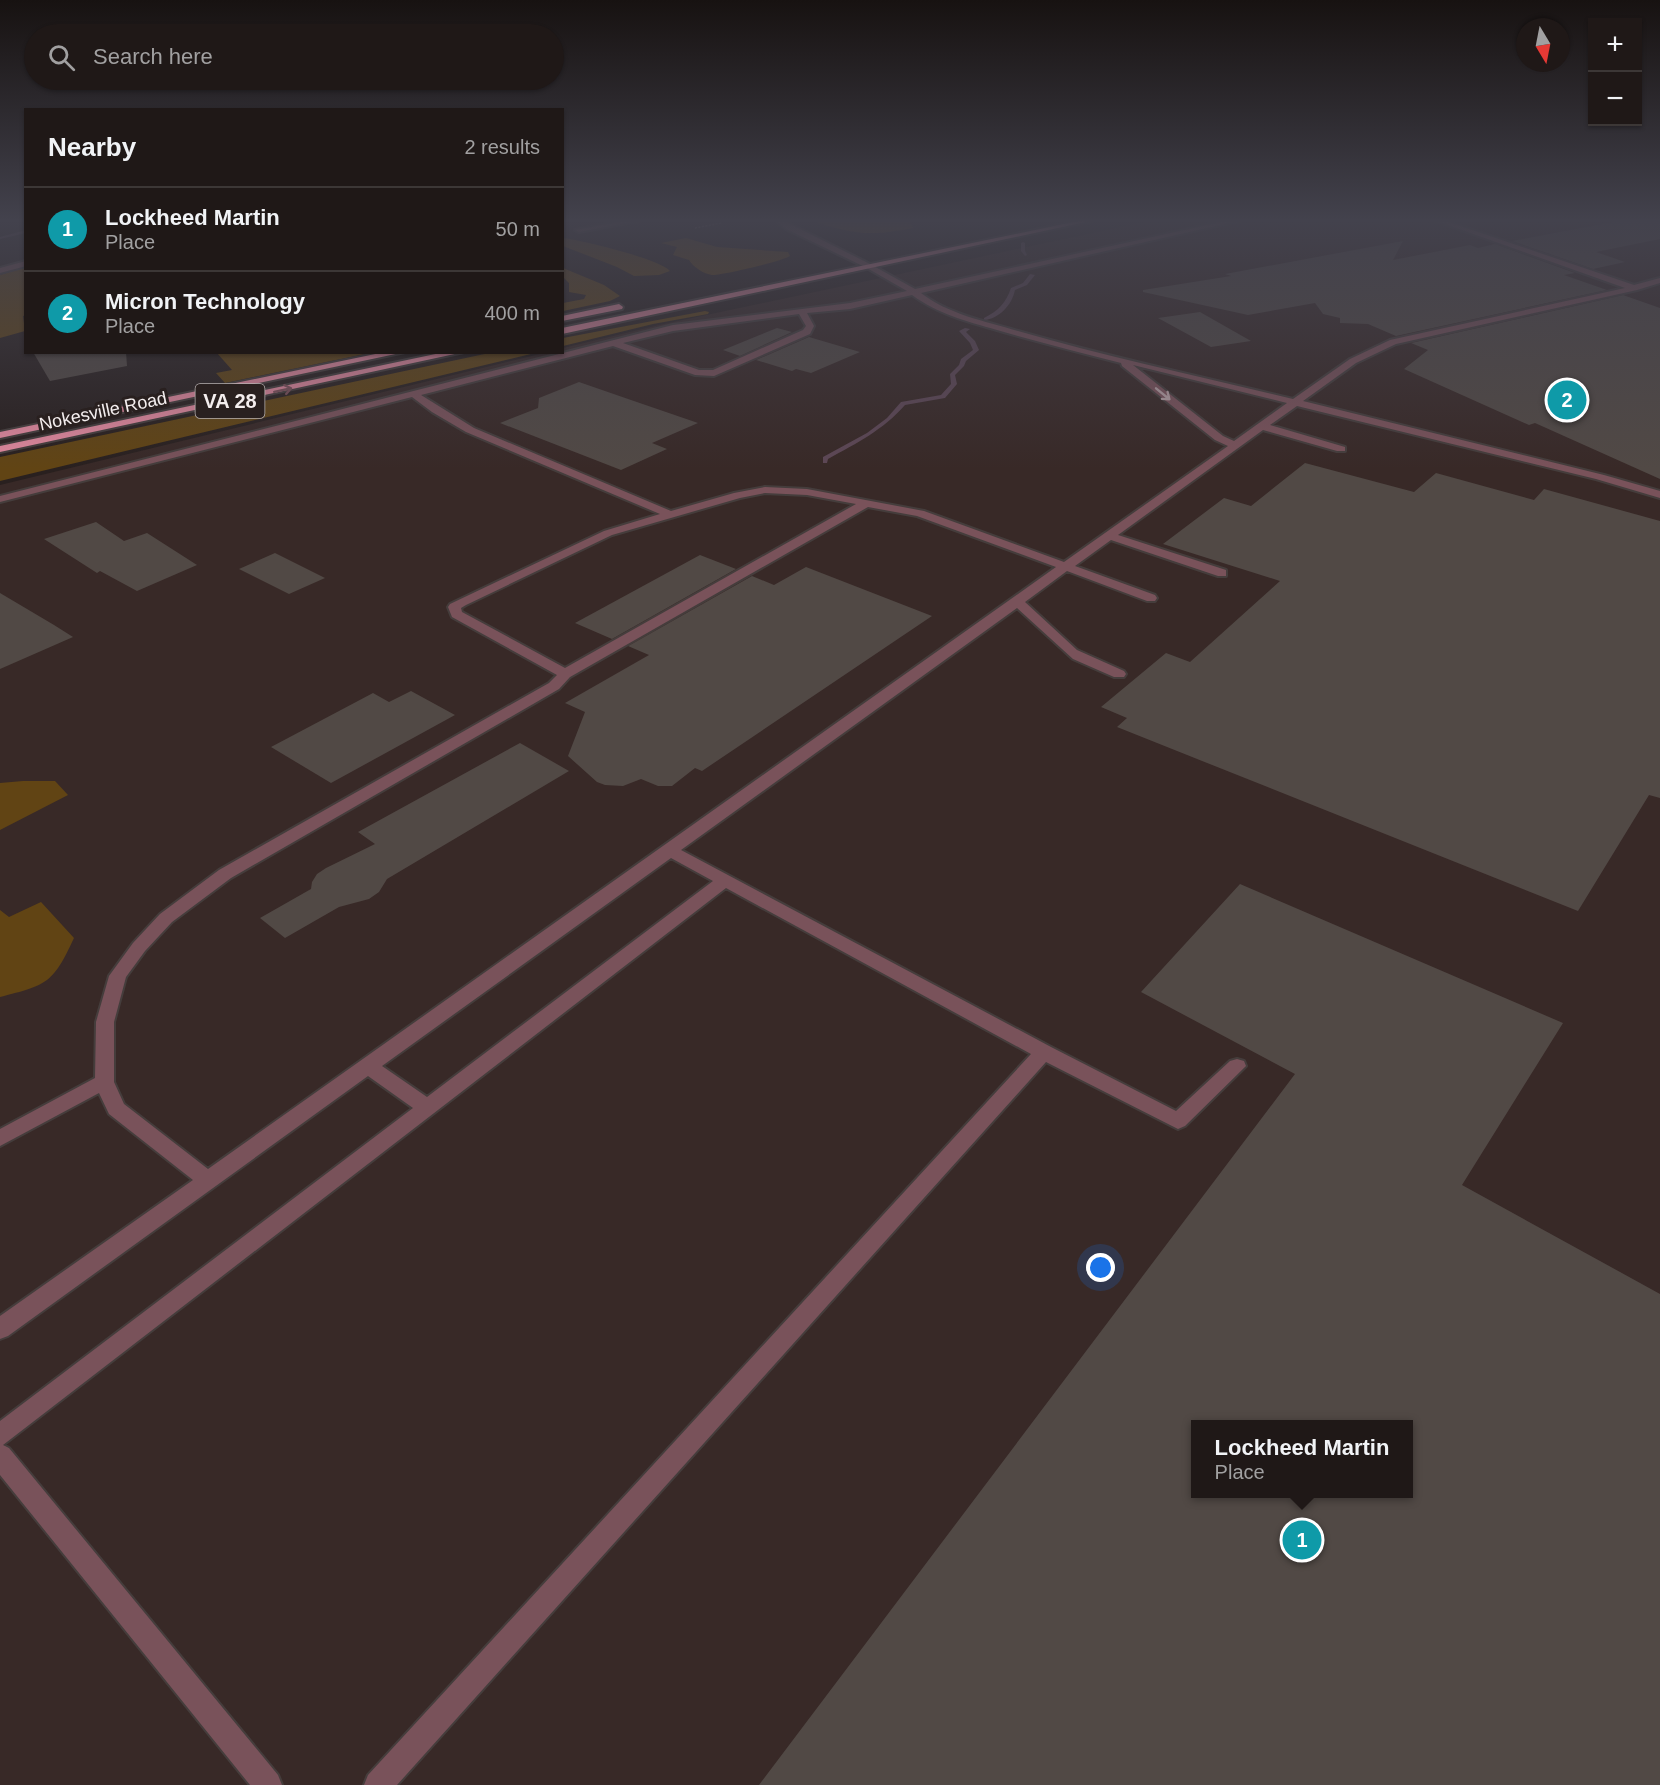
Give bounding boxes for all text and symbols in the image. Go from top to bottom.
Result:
north arrow [1516,18,1570,72]
map controls [1588,18,1642,126]
button: + [1588,18,1642,72]
search box [24,24,564,90]
icon: search [45,41,78,74]
text: Search here [93,44,213,69]
button: − [1588,72,1642,126]
text: Nearby [48,132,136,162]
text: 2 results [464,136,540,158]
text: Lockheed Martin [105,205,280,230]
text: 1 [62,218,73,240]
text: 50 m [496,218,540,240]
text: Place [105,231,155,253]
text: Micron Technology [105,289,305,314]
text: 2 [62,302,73,324]
text: 400 m [484,302,540,324]
text: Place [105,315,155,337]
pin: 2 [1548,378,1586,422]
road number: VA 28 [196,384,264,418]
one-way arrow [273,384,293,395]
one-way arrow [1155,387,1171,400]
street label: Nokesville Road [37,388,169,434]
your location [1086,1253,1115,1282]
popup [1191,1420,1413,1498]
text: Lockheed Martin [1215,1435,1389,1460]
text: Place [1215,1461,1265,1483]
pin: 1 [1282,1518,1322,1562]

